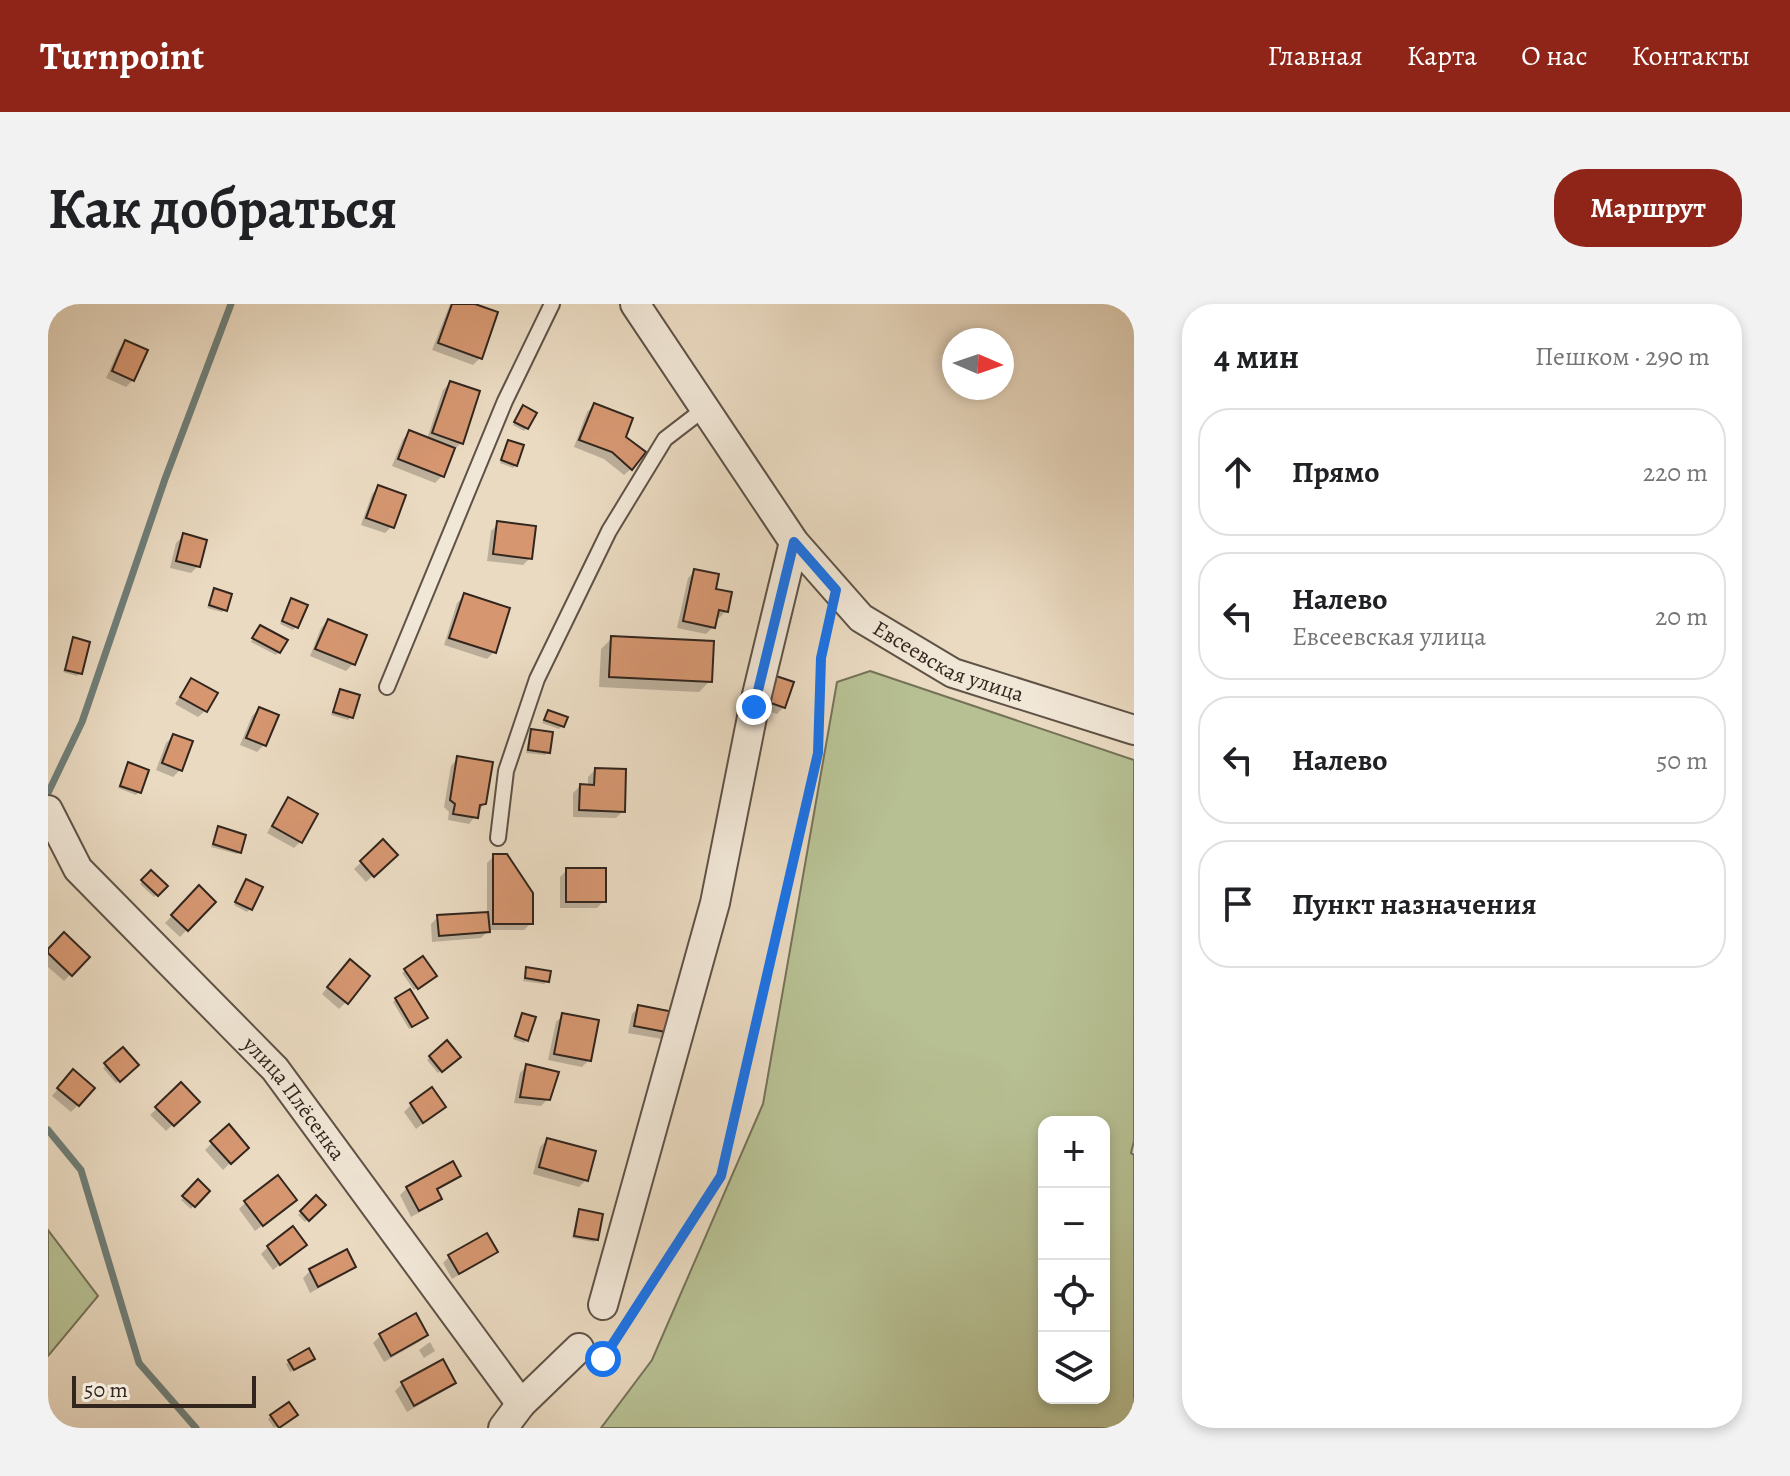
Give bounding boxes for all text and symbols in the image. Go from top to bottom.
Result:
text: Turnpoint [40,30,204,82]
text: Главная [1267,37,1363,75]
text: Карта [1407,37,1477,75]
text: О нас [1521,37,1588,75]
text: Контакты [1632,37,1750,75]
button: Маршрут [1554,169,1742,247]
text: Как добраться [48,170,397,246]
north arrow [942,328,1014,400]
text: 4 мин [1214,333,1299,380]
text: Пешком · 290 m [1535,339,1710,374]
icon: ahead [1216,450,1260,494]
text: Прямо [1292,452,1379,492]
text: 220 m [1643,455,1708,490]
text: Налево [1292,579,1387,619]
icon: left [1216,594,1260,638]
text: 20 m [1655,599,1708,634]
street label: Евсеевская улица [867,613,1028,710]
text: Евсеевская улица [1292,619,1486,654]
route end [736,689,772,725]
icon: left [1216,738,1260,782]
text: Налево [1292,740,1387,780]
text: 50 m [1656,743,1708,778]
icon: arrive [1216,882,1260,926]
text: Пункт назначения [1292,884,1537,924]
street label: улица Плёсенка [235,1029,353,1167]
map controls [1038,1116,1110,1404]
button: + [1038,1116,1110,1188]
button: − [1038,1188,1110,1260]
button: locate [1038,1260,1110,1332]
button: layers [1038,1332,1110,1404]
route start [585,1341,621,1377]
scale bar [72,1372,256,1408]
text: 50 m [84,1375,128,1405]

